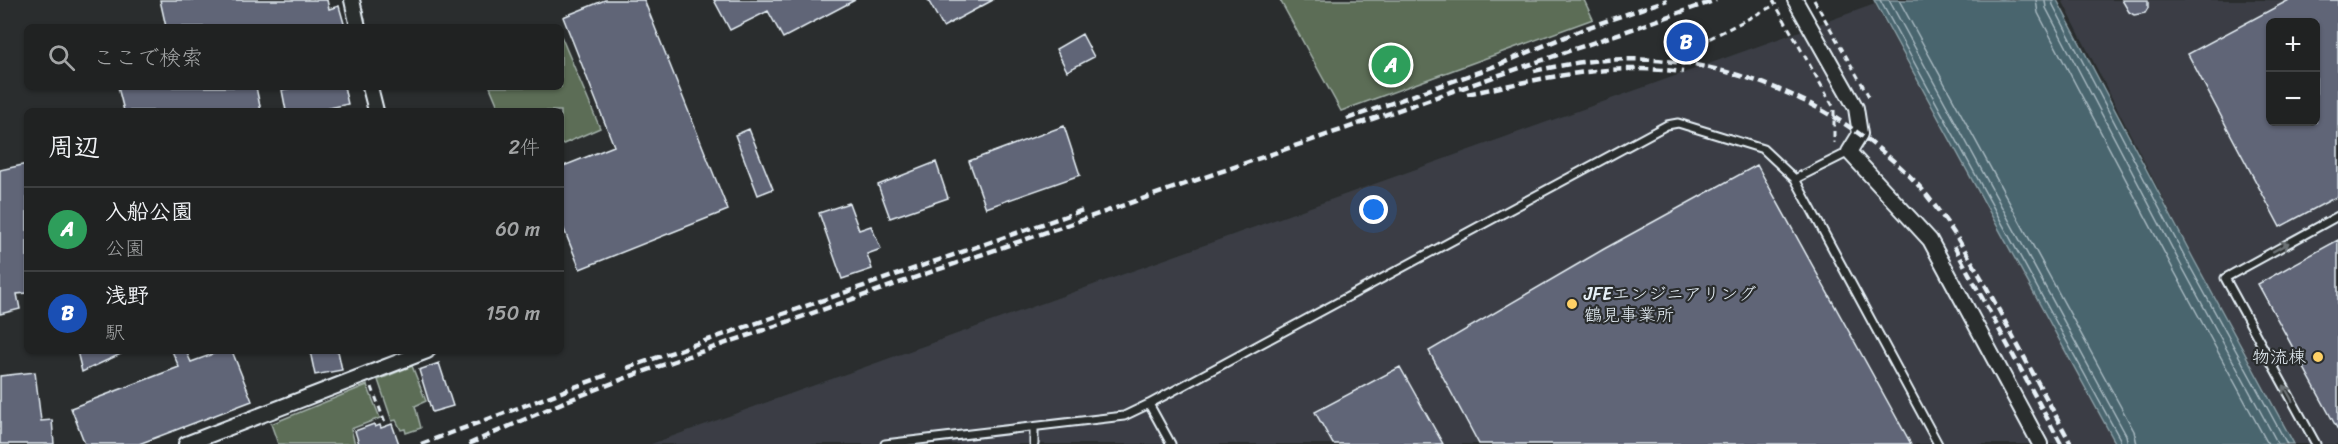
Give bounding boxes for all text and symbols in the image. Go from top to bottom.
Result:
map controls [2266,18,2320,126]
button: + [2266,18,2320,72]
pin: B [1666,20,1706,64]
search box [24,24,564,90]
text: ここで検索 [93,38,203,77]
icon: search [45,41,78,74]
pin: A [1372,42,1410,88]
button: − [2266,72,2320,126]
text: 周辺 [48,124,100,170]
text: 2件 [508,130,540,165]
text: 入船公園 [105,192,193,231]
your location [1359,195,1388,224]
text: A [61,212,74,247]
text: 60 m [495,212,540,247]
text: 公園 [105,231,145,266]
one-way arrow [2272,241,2290,252]
text: 浅野 [105,276,149,315]
place label: JFEエンジニアリング 鶴見事業所 [1583,278,1756,331]
text: B [61,296,74,331]
text: 150 m [486,296,540,331]
marker: JFEエンジニアリング 鶴見事業所 [1565,297,1579,311]
text: 駅 [105,315,125,350]
place label: 物流棟 [2252,341,2306,373]
marker: 物流棟 [2311,350,2325,364]
one-way arrow [2282,384,2293,402]

